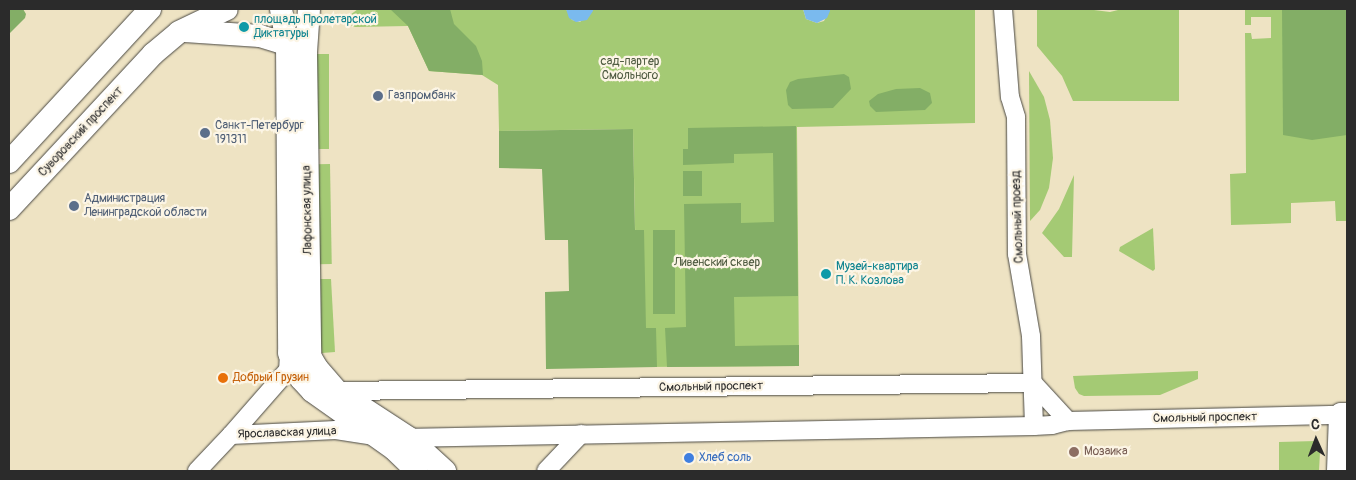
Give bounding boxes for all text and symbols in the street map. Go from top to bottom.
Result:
place label: площадь Пролетарской Диктатуры [254,13,377,41]
marker: площадь Пролетарской Диктатуры [238,21,250,33]
park label: сад-партер Смольного [601,55,659,83]
street label: Суворовский проспект [36,84,126,180]
place label: Газпромбанк [388,89,456,103]
marker: Газпромбанк [372,90,384,102]
place label: Санкт-Петербург 191311 [215,119,304,147]
marker: Санкт-Петербург 191311 [199,127,211,139]
street label: Лафонская улица [300,165,316,255]
street label: Смольный проезд [1009,170,1027,264]
place label: Администрация Ленинградской области [84,192,206,220]
marker: Администрация Ленинградской области [68,200,80,212]
park label: Ливенский сквер [674,256,760,270]
place label: Музей-квартира П. К. Козлова [836,260,918,288]
marker: Музей-квартира П. К. Козлова [820,268,832,280]
place label: Добрый Грузин [233,371,309,385]
marker: Добрый Грузин [217,372,229,384]
street label: Смольный проспект [659,379,763,395]
street label: Смольный проспект [1153,410,1257,426]
north arrow [1291,415,1341,465]
text: С [1311,416,1320,433]
street label: Ярославская улица [237,424,337,442]
place label: Мозаика [1084,445,1128,459]
marker: Мозаика [1068,446,1080,458]
place label: Хлеб соль [699,451,752,465]
marker: Хлеб соль [683,452,695,464]

